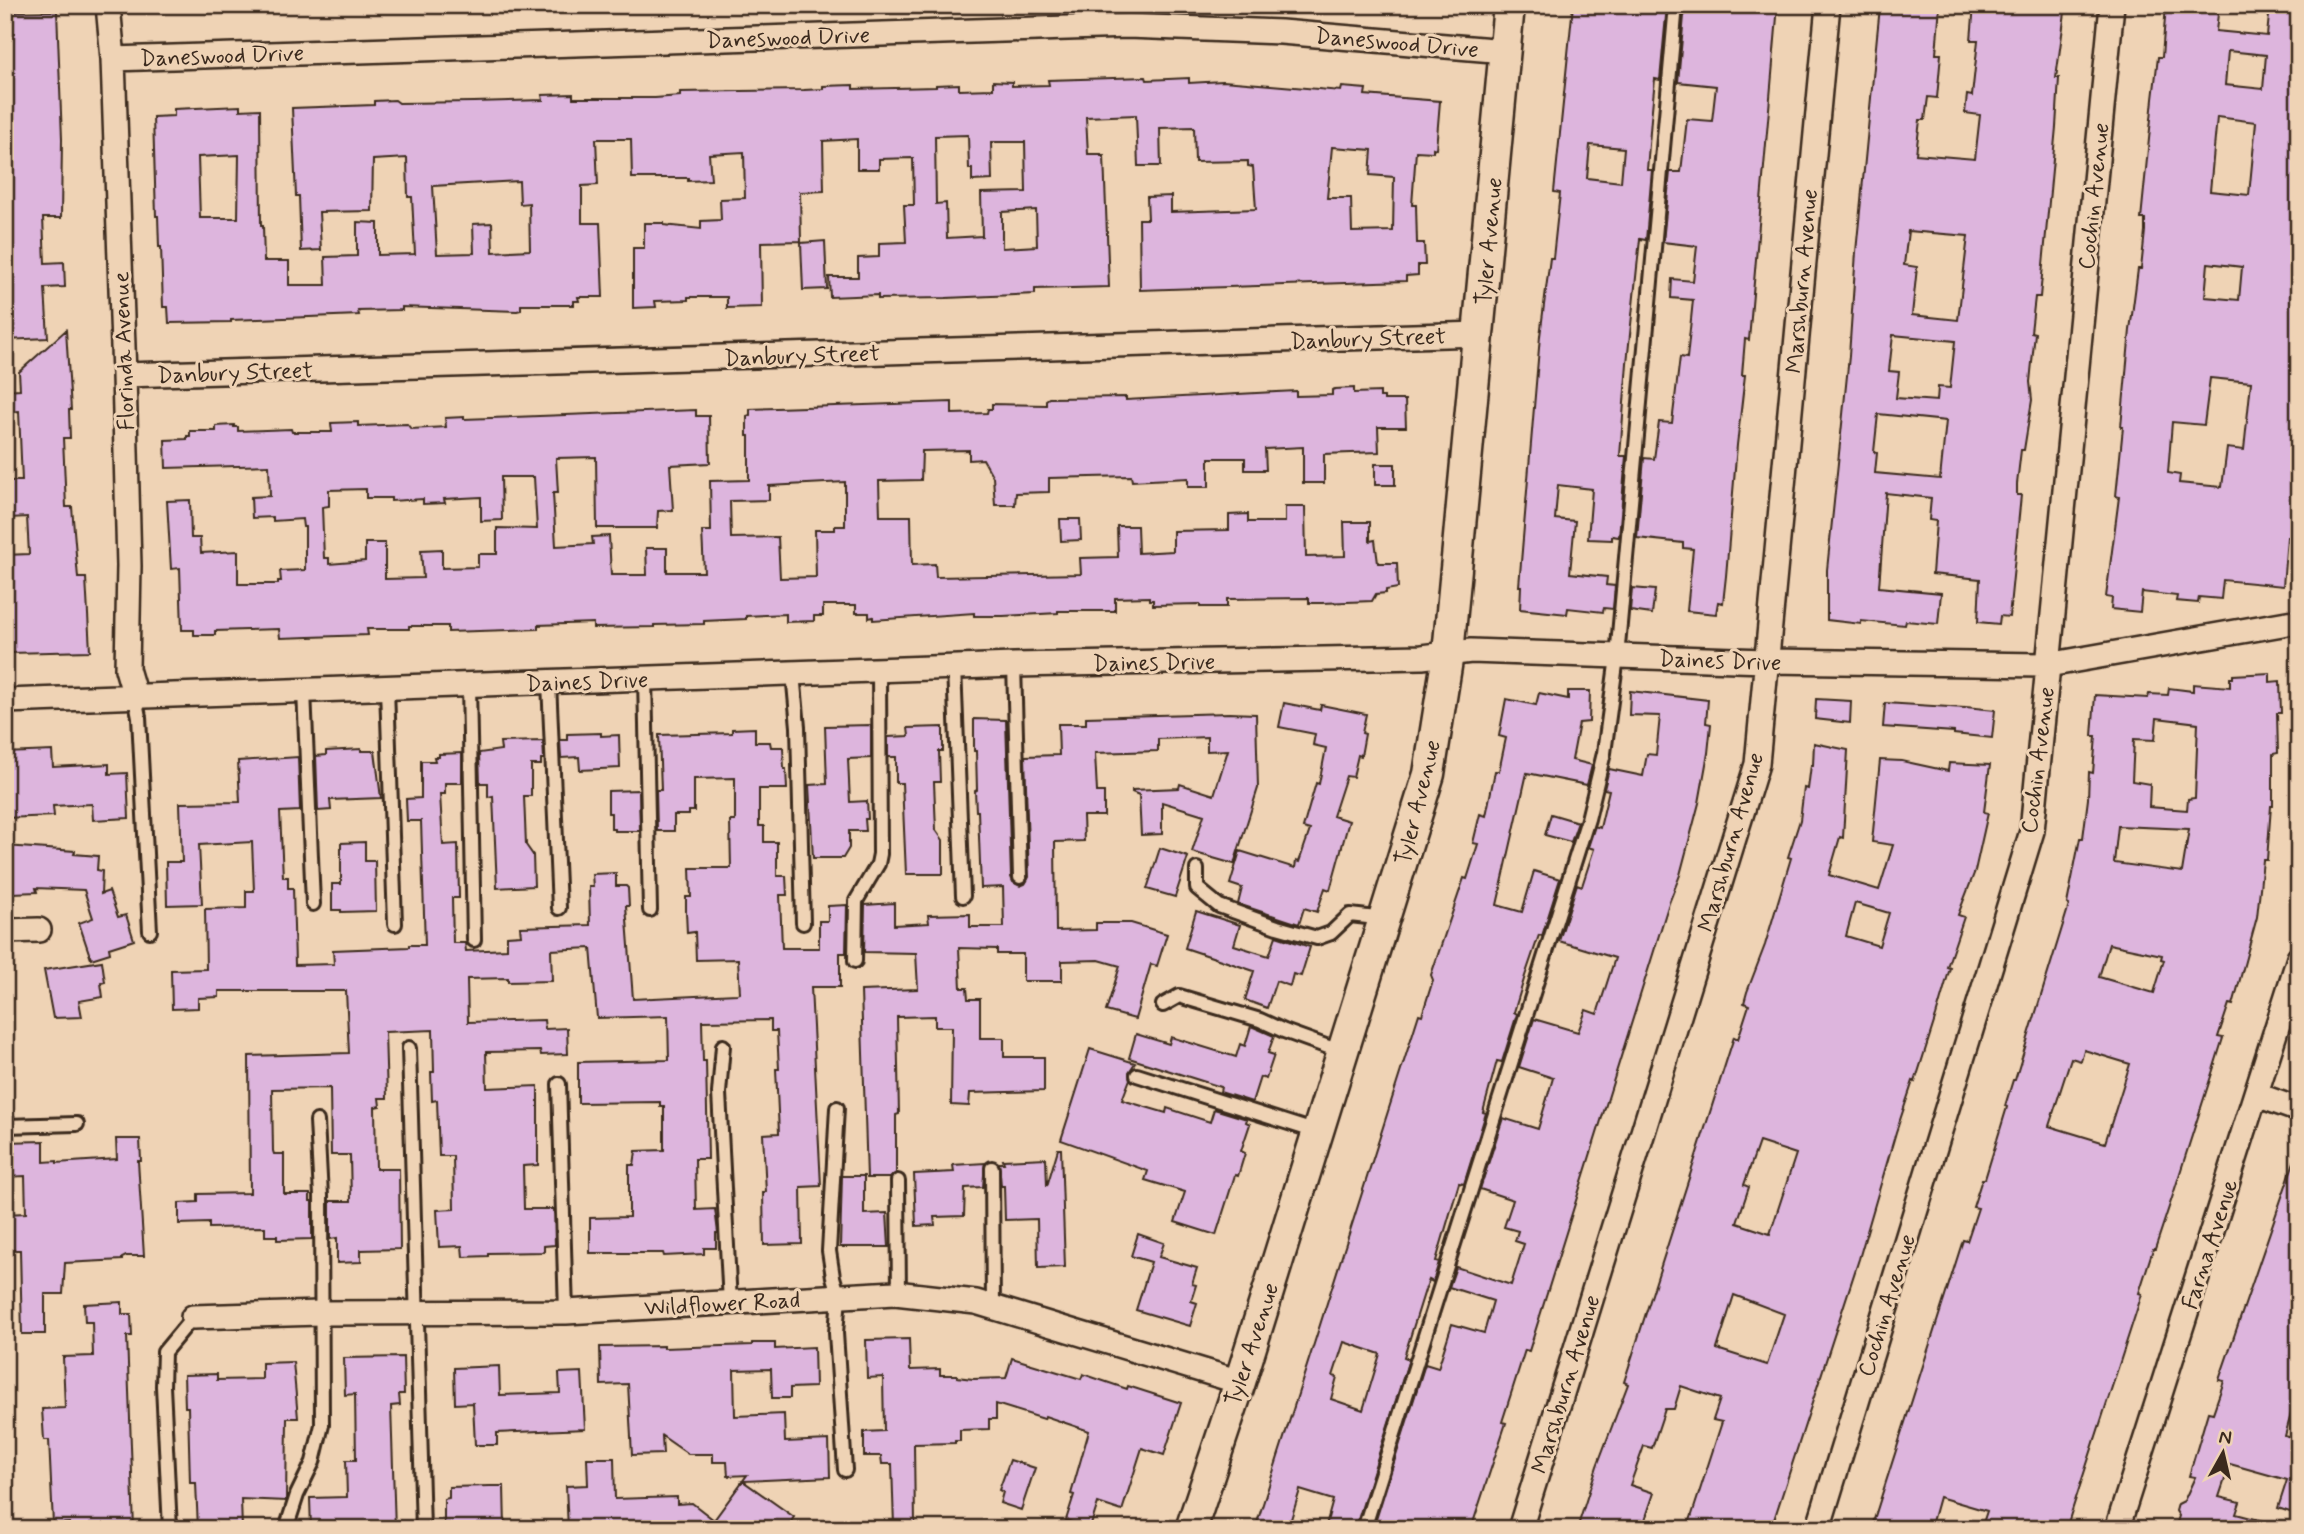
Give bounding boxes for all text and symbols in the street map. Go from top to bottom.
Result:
street label: Daneswood Drive [705,21,871,57]
street label: Daneswood Drive [1314,22,1480,66]
street label: Daneswood Drive [139,39,305,75]
street label: Cochin Avenue [2072,121,2118,271]
street label: Tyler Avenue [1469,176,1511,306]
street label: Marshburn Avenue [1780,187,1826,375]
street label: Florinda Avenue [107,271,143,431]
street label: Danbury Street [1289,322,1447,358]
street label: Danbury Street [723,339,881,375]
street label: Danbury Street [156,356,314,392]
street label: Daines Drive [1658,645,1782,679]
street label: Daines Drive [1092,648,1216,680]
street label: Daines Drive [525,666,649,700]
street label: Cochin Avenue [2015,685,2063,835]
street label: Tyler Avenue [1389,737,1449,868]
street label: Marshburn Avenue [1692,749,1772,936]
street label: Farna Avenue [2176,1176,2246,1313]
street label: Cochin Avenue [1852,1231,1924,1381]
street label: Tyler Avenue [1219,1279,1287,1410]
street label: Wildflower Road [643,1286,801,1324]
street label: Marshburn Avenue [1525,1292,1608,1478]
north arrow [2188,1418,2258,1488]
text: N [2217,1424,2233,1451]

